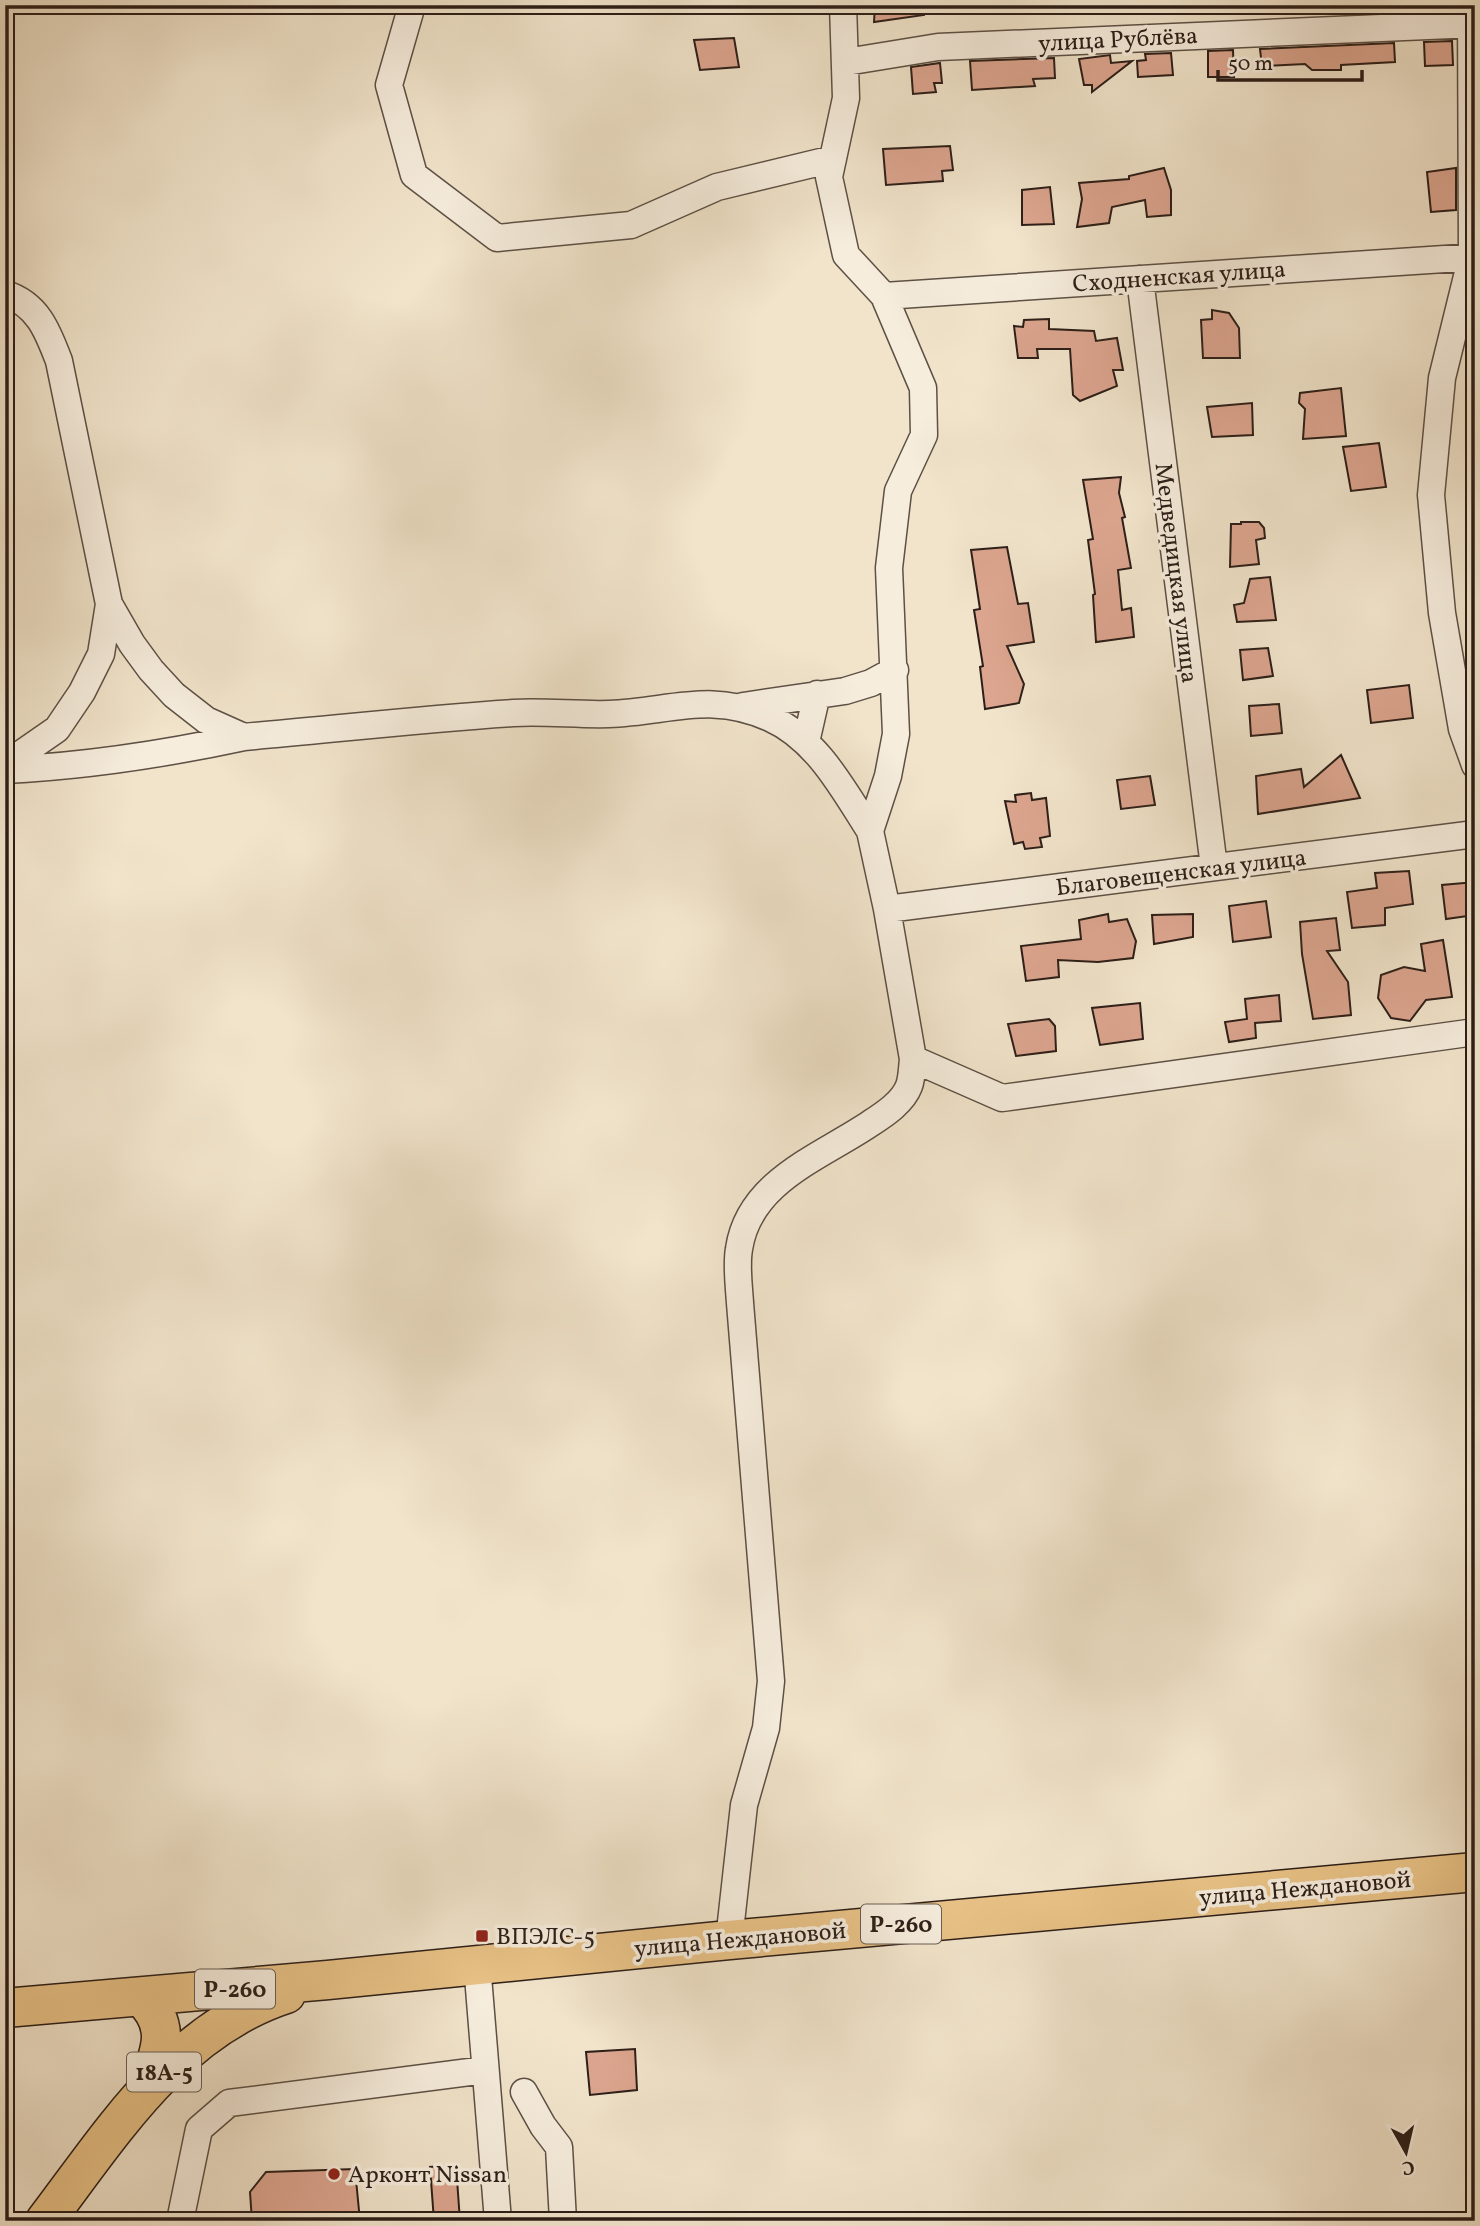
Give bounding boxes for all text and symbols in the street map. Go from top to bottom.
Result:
street label: улица Рублёва [1037,20,1199,62]
scale bar [1218,38,1361,82]
text: 50 m [1228,50,1273,79]
street label: Сходненская улица [1071,254,1287,302]
street label: Медведицкая улица [1145,461,1205,685]
street label: Благовещенская улица [1054,842,1308,906]
street label: улица Неждановой [1198,1864,1413,1916]
road number: Р-260 [861,1904,941,1943]
street label: улица Неждановой [633,1915,848,1967]
place label: ВПЭЛС-5 [496,1921,595,1955]
marker: ВПЭЛС-5 [474,1928,490,1944]
road number: Р-260 [195,1970,275,2008]
road number: 18А-5 [127,2052,201,2092]
north arrow [1372,2118,1442,2188]
text: С [1400,2153,1416,2181]
place label: Арконт Nissan [348,2159,507,2193]
marker: Арконт Nissan [326,2166,342,2182]

